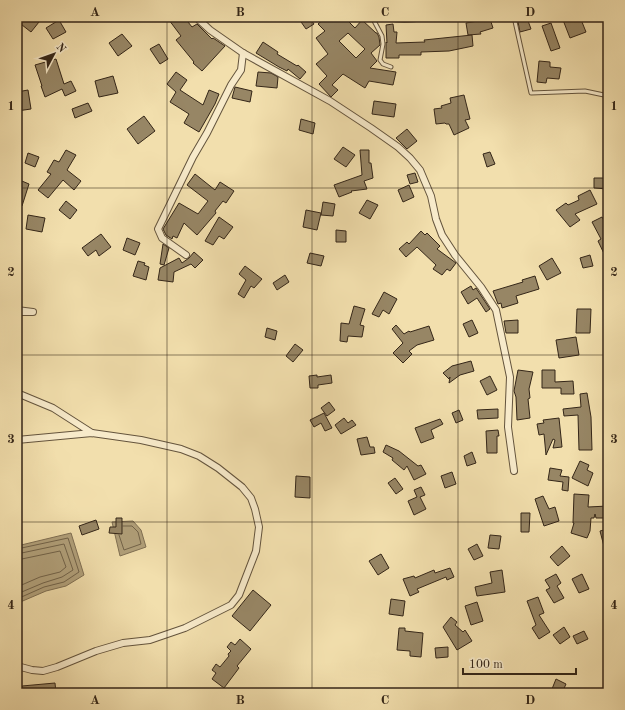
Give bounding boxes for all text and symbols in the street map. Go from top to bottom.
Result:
text: A [90,6,100,19]
text: B [235,6,245,19]
text: C [381,6,389,19]
text: D [525,6,535,19]
north arrow [34,34,74,74]
text: N [54,42,68,56]
text: 1 [7,100,15,113]
text: 1 [610,100,618,113]
text: 2 [7,266,15,279]
text: 2 [610,266,618,279]
text: 3 [7,433,15,446]
text: 3 [610,433,618,446]
text: 4 [7,599,15,612]
text: 4 [610,599,618,612]
scale bar [463,650,576,676]
text: 100 m [469,659,503,671]
text: A [90,694,100,707]
text: B [235,694,245,707]
text: C [381,694,389,707]
text: D [525,694,535,707]

